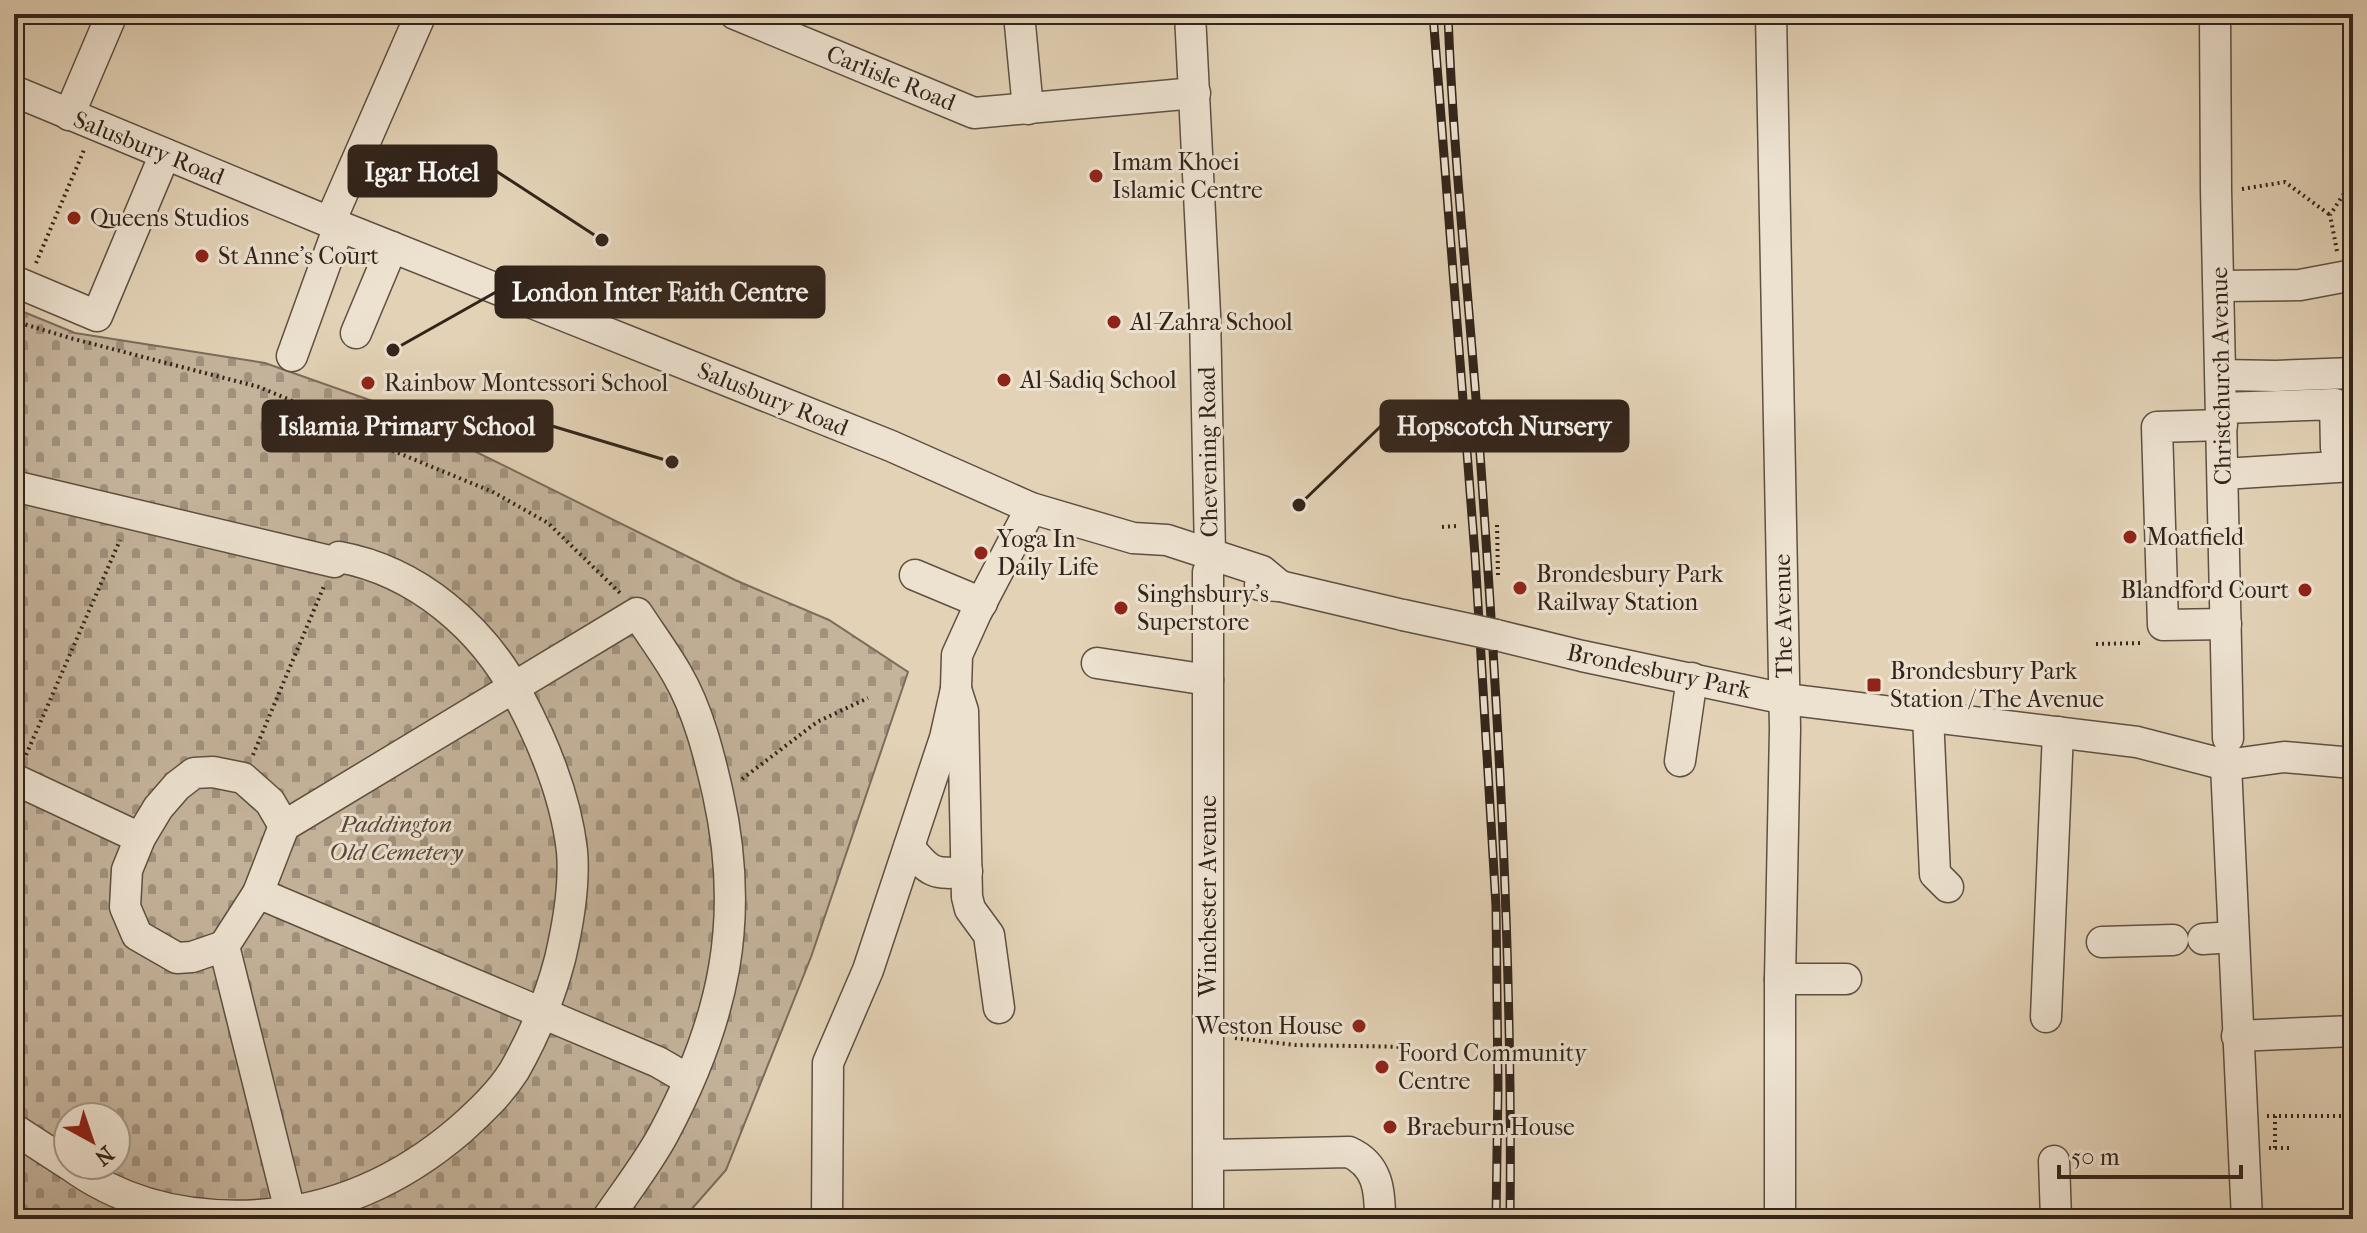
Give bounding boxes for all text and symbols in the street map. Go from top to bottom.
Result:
street label: Carlisle Road [822,39,960,117]
street label: Salusbury Road [70,105,229,191]
callout: Igar Hotel [349,146,496,196]
place label: Imam Khoei Islamic Centre [1112,148,1263,204]
text: Igar Hotel [364,157,480,188]
marker: Imam Khoei Islamic Centre [1087,167,1105,185]
place label: Queens Studios [90,204,249,232]
marker: Queens Studios [65,209,83,227]
place label: St Anne's Court [218,242,379,270]
marker: St Anne's Court [193,247,211,265]
callout: London Inter Faith Centre [496,267,824,317]
street label: Christchurch Avenue [2205,267,2237,485]
text: London Inter Faith Centre [512,277,808,308]
place label: Al-Zahra School [1129,308,1293,336]
marker: Al-Zahra School [1105,313,1123,331]
street label: Salusbury Road [694,356,853,442]
street label: Chevening Road [1192,365,1223,538]
place label: Al-Sadiq School [1019,366,1177,394]
place label: Rainbow Montessori School [384,369,668,397]
marker: Al-Sadiq School [995,371,1013,389]
marker: Rainbow Montessori School [359,374,377,392]
callout: Islamia Primary School [263,401,552,451]
callout: Hopscotch Nursery [1381,401,1628,451]
text: Islamia Primary School [279,411,536,442]
text: Hopscotch Nursery [1397,411,1614,442]
place label: Moatfield [2146,523,2245,551]
place label: Yoga In Daily Life [996,525,1099,581]
marker: Moatfield [2121,528,2139,546]
marker: Yoga In Daily Life [972,544,990,562]
street label: The Avenue [1768,553,1798,678]
place label: Brondesbury Park Railway Station [1536,560,1724,616]
place label: Blandford Court [2121,576,2289,604]
marker: Brondesbury Park Railway Station [1511,579,1529,597]
place label: Singhsbury's Superstore [1137,580,1269,636]
marker: Blandford Court [2296,581,2314,599]
marker: Singhsbury's Superstore [1112,599,1130,617]
street label: Brondesbury Park [1565,638,1754,704]
place label: Brondesbury Park Station / The Avenue [1890,657,2104,713]
marker: Brondesbury Park Station / The Avenue [1865,676,1883,694]
street label: Winchester Avenue [1194,795,1222,998]
park label: Paddington Old Cemetery [329,810,464,866]
place label: Weston House [1195,1012,1343,1040]
marker: Weston House [1350,1017,1368,1035]
place label: Foord Community Centre [1398,1039,1588,1095]
marker: Foord Community Centre [1373,1058,1391,1076]
north arrow [52,1101,132,1181]
place label: Braeburn House [1406,1113,1575,1141]
marker: Braeburn House [1381,1118,1399,1136]
scale bar [2059,1129,2241,1179]
text: N [89,1140,119,1171]
text: 50 m [2071,1143,2120,1171]

